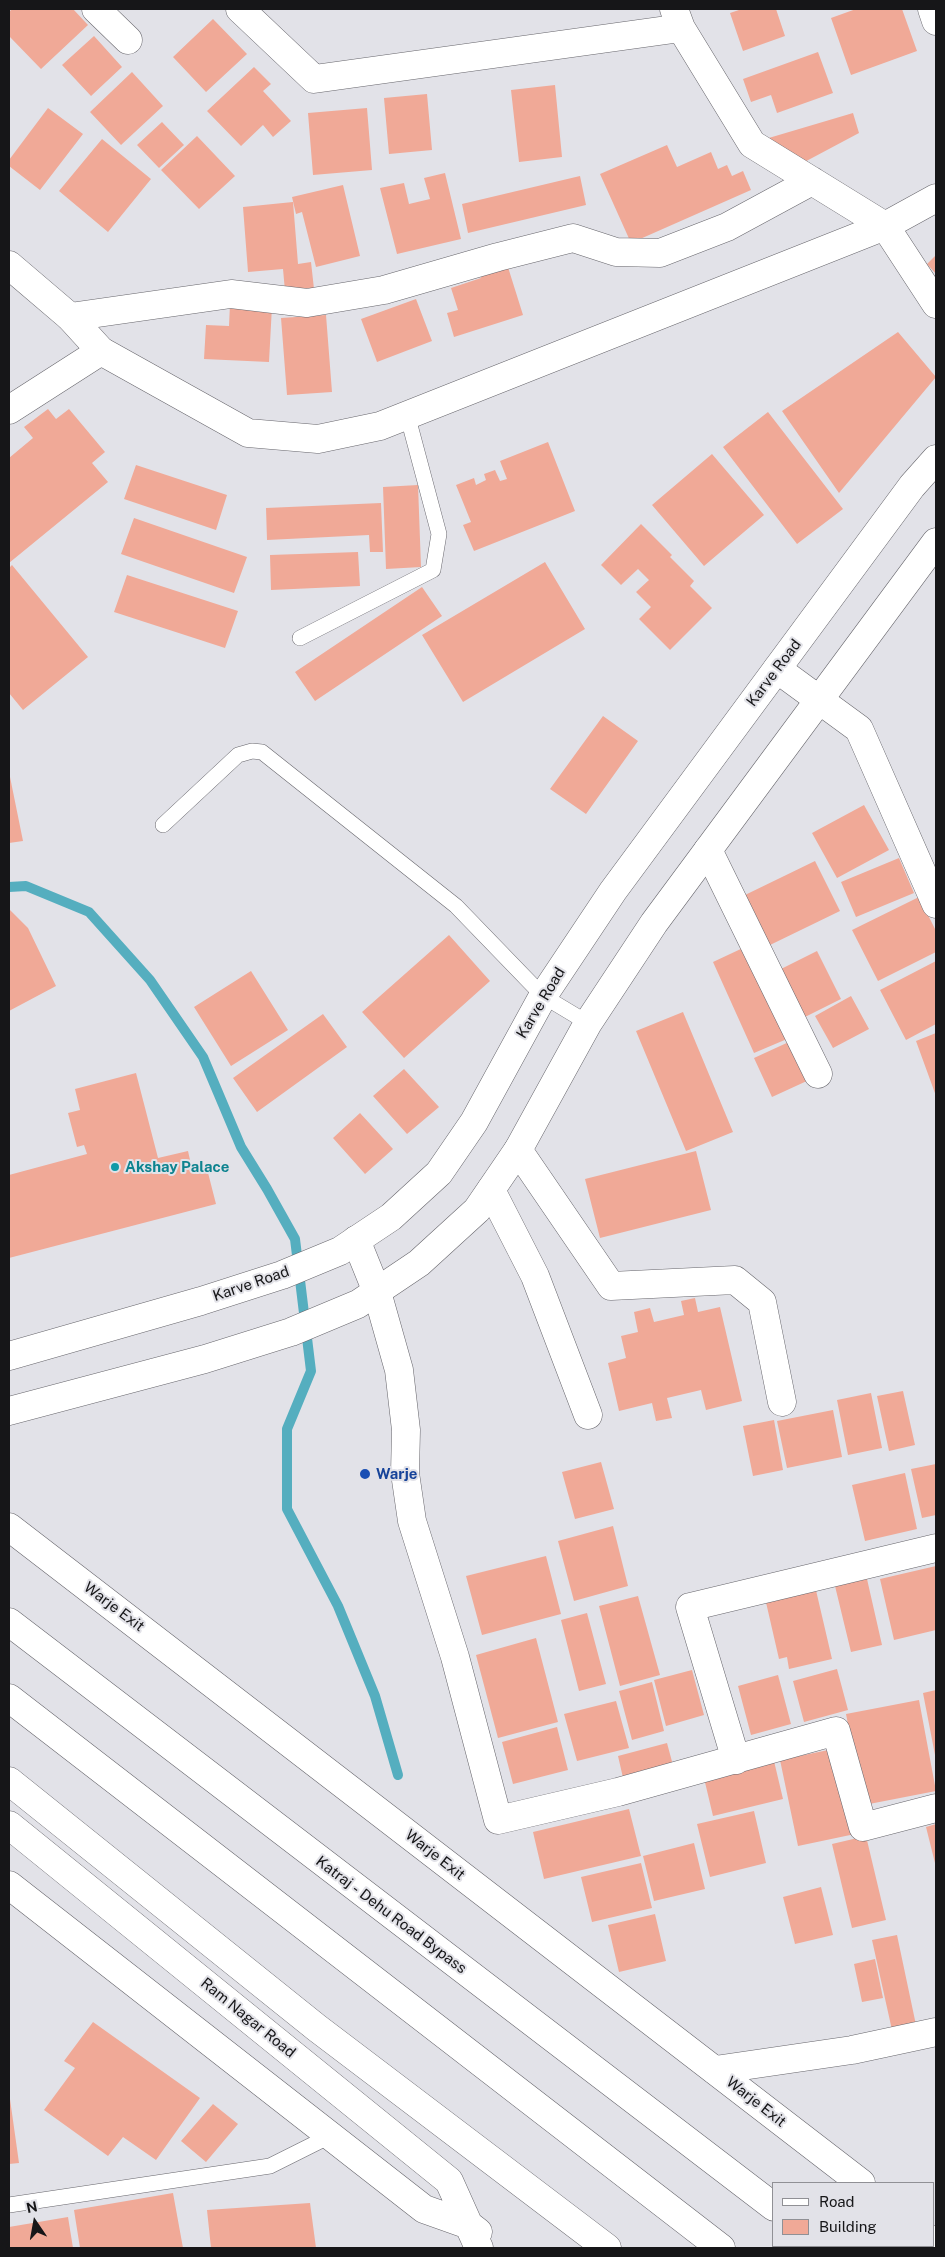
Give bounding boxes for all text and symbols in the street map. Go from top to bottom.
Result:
street label: Karve Road [743,636,805,710]
street label: Karve Road [513,964,569,1042]
place label: Akshay Palace [125,1158,229,1176]
marker: Akshay Palace [109,1161,121,1173]
street label: Karve Road [210,1263,292,1305]
place label: Warje [376,1465,417,1483]
marker: Warje [358,1467,372,1481]
street label: Warje Exit [80,1578,148,1636]
street label: Warje Exit [401,1826,469,1884]
street label: Katraj - Dehu Road Bypass [312,1852,470,1978]
street label: Ram Nagar Road [197,1974,299,2062]
street label: Warje Exit [722,2073,790,2131]
legend [772,2182,935,2247]
text: Road [819,2193,855,2210]
north arrow [10,2197,60,2247]
text: N [25,2198,39,2216]
text: Building [819,2218,877,2235]

